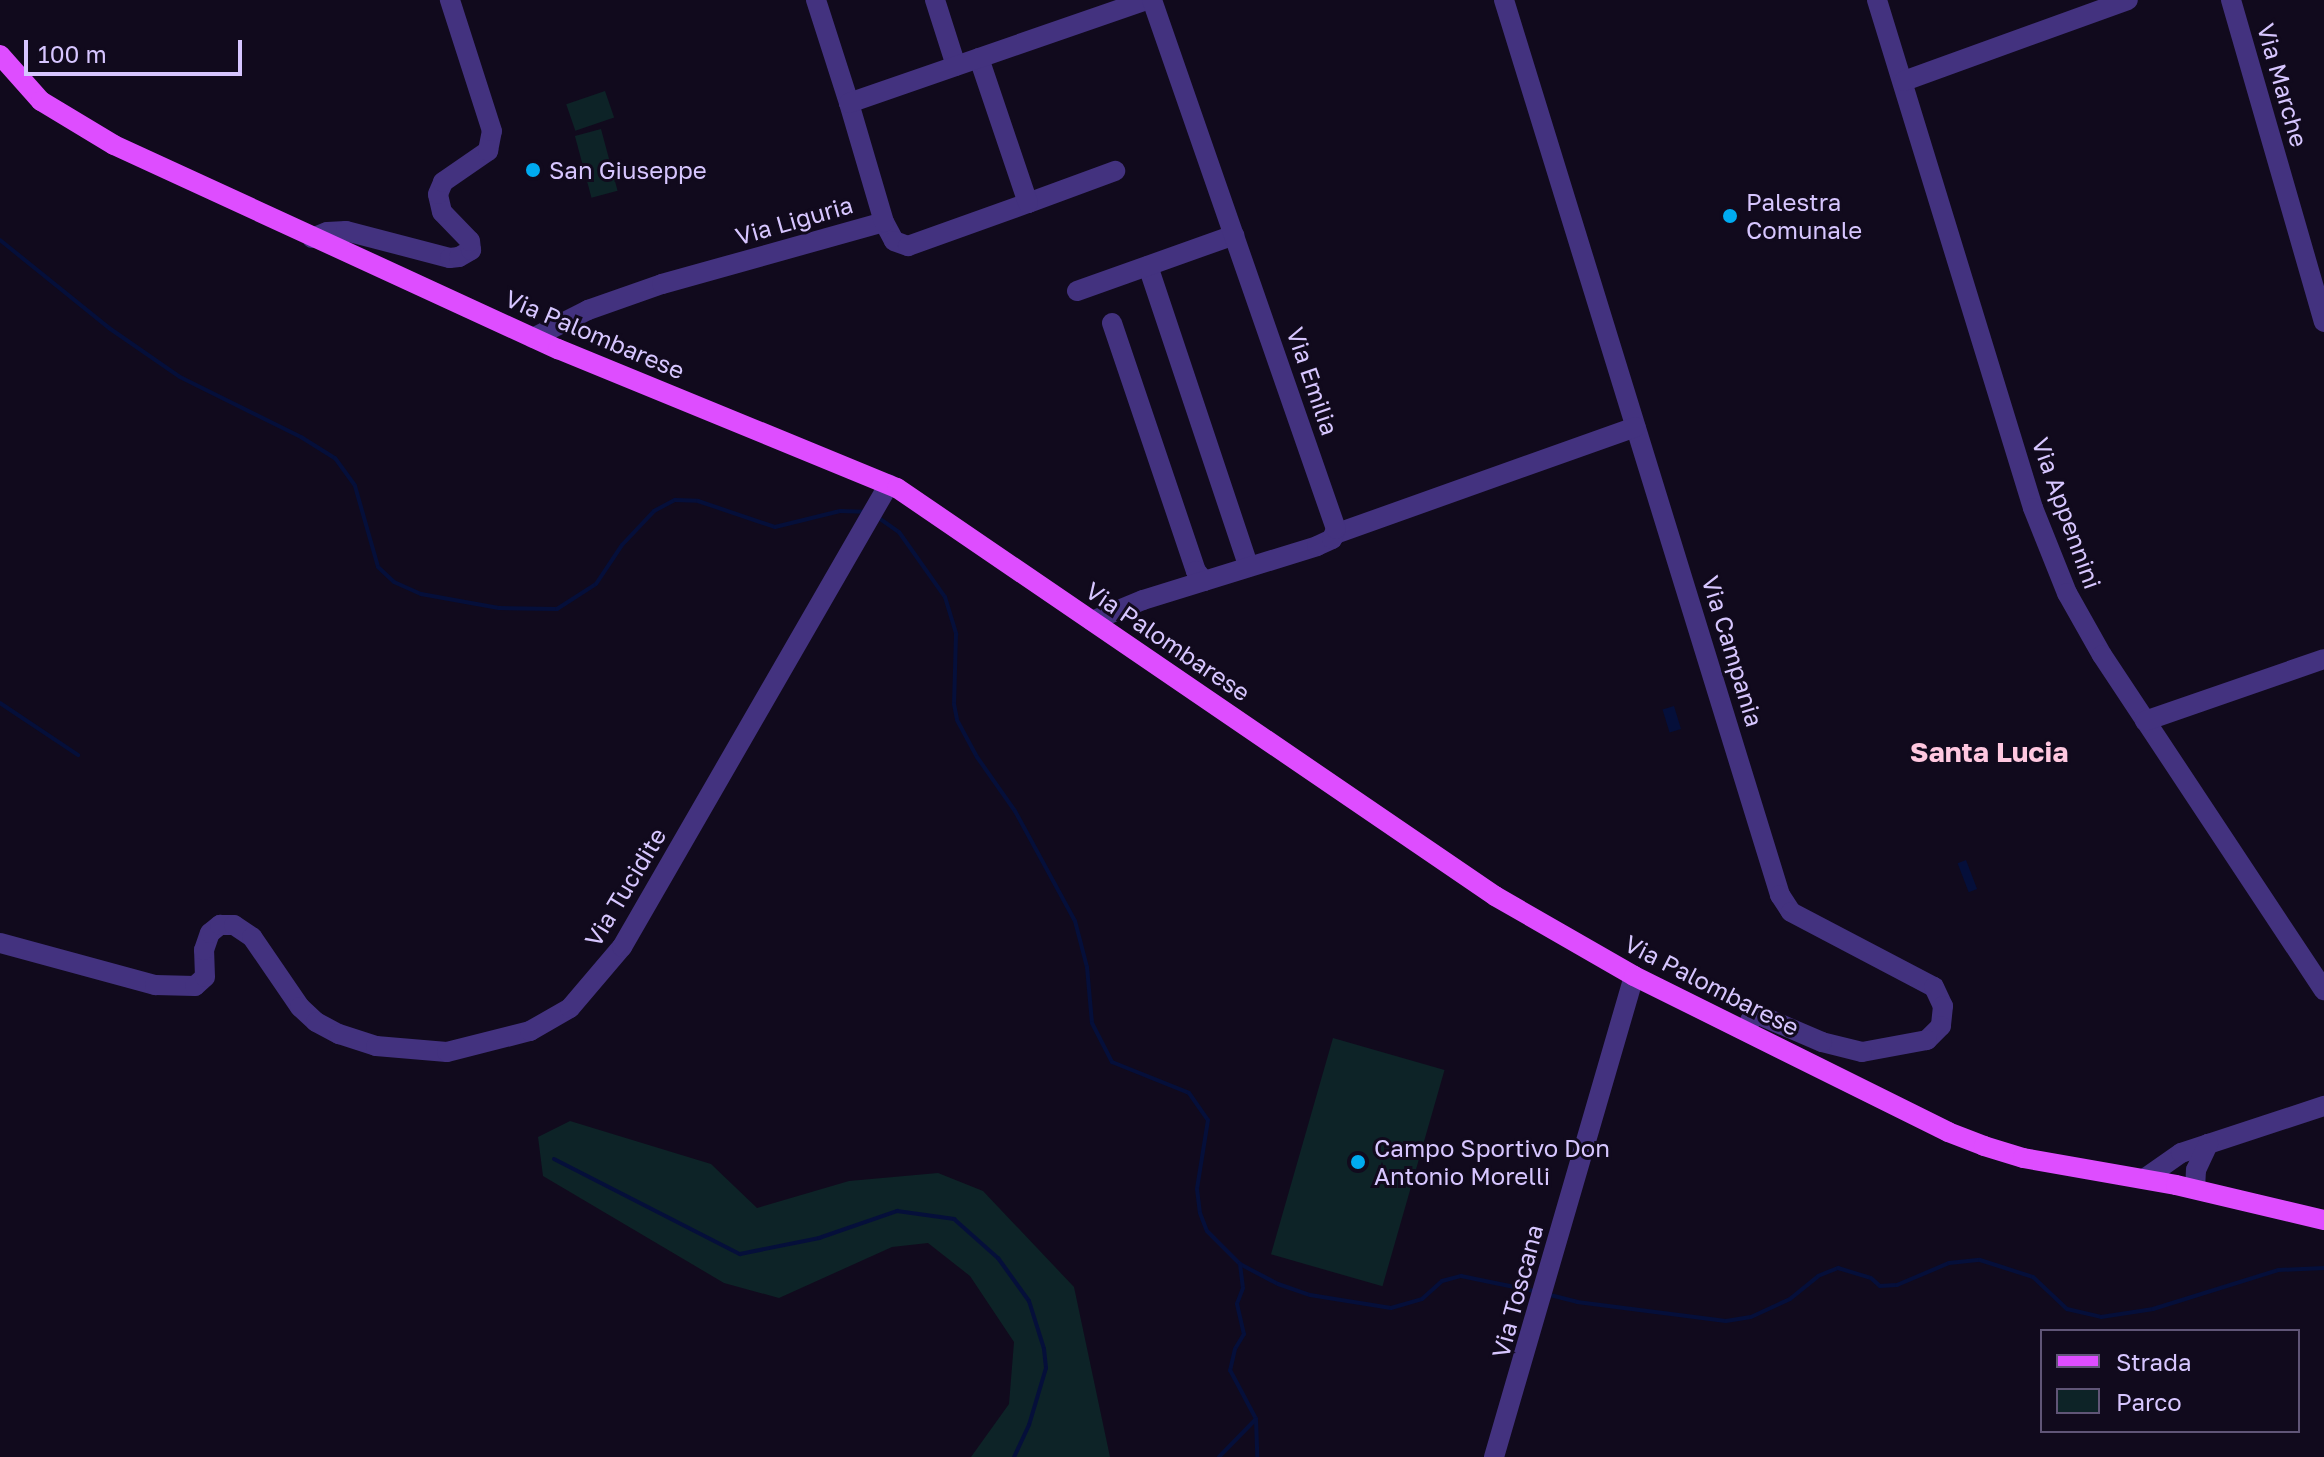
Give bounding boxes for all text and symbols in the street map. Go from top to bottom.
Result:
street label: Via Marche [2252,20,2314,150]
scale bar [28,24,246,74]
text: 100 m [38,39,107,68]
place label: San Giuseppe [549,156,707,184]
marker: San Giuseppe [524,161,542,179]
place label: Palestra Comunale [1746,188,1862,244]
street label: Via Liguria [732,190,856,250]
marker: Palestra Comunale [1721,207,1739,225]
street label: Via Palombarese [501,283,689,385]
street label: Via Emilia [1281,323,1345,439]
street label: Via Appennini [2026,433,2108,593]
street label: Via Campania [1696,572,1770,730]
street label: Via Palombarese [1080,575,1256,707]
district label: Santa Lucia [1910,735,2068,769]
street label: Via Tucidite [578,822,672,952]
street label: Via Palombarese [1620,929,1804,1041]
place label: Campo Sportivo Don Antonio Morelli [1374,1134,1610,1190]
marker: Campo Sportivo Don Antonio Morelli [1349,1153,1367,1171]
street label: Via Toscana [1485,1221,1549,1361]
legend [2040,1329,2300,1433]
text: Strada [2116,1347,2191,1376]
text: Parco [2116,1387,2182,1416]

